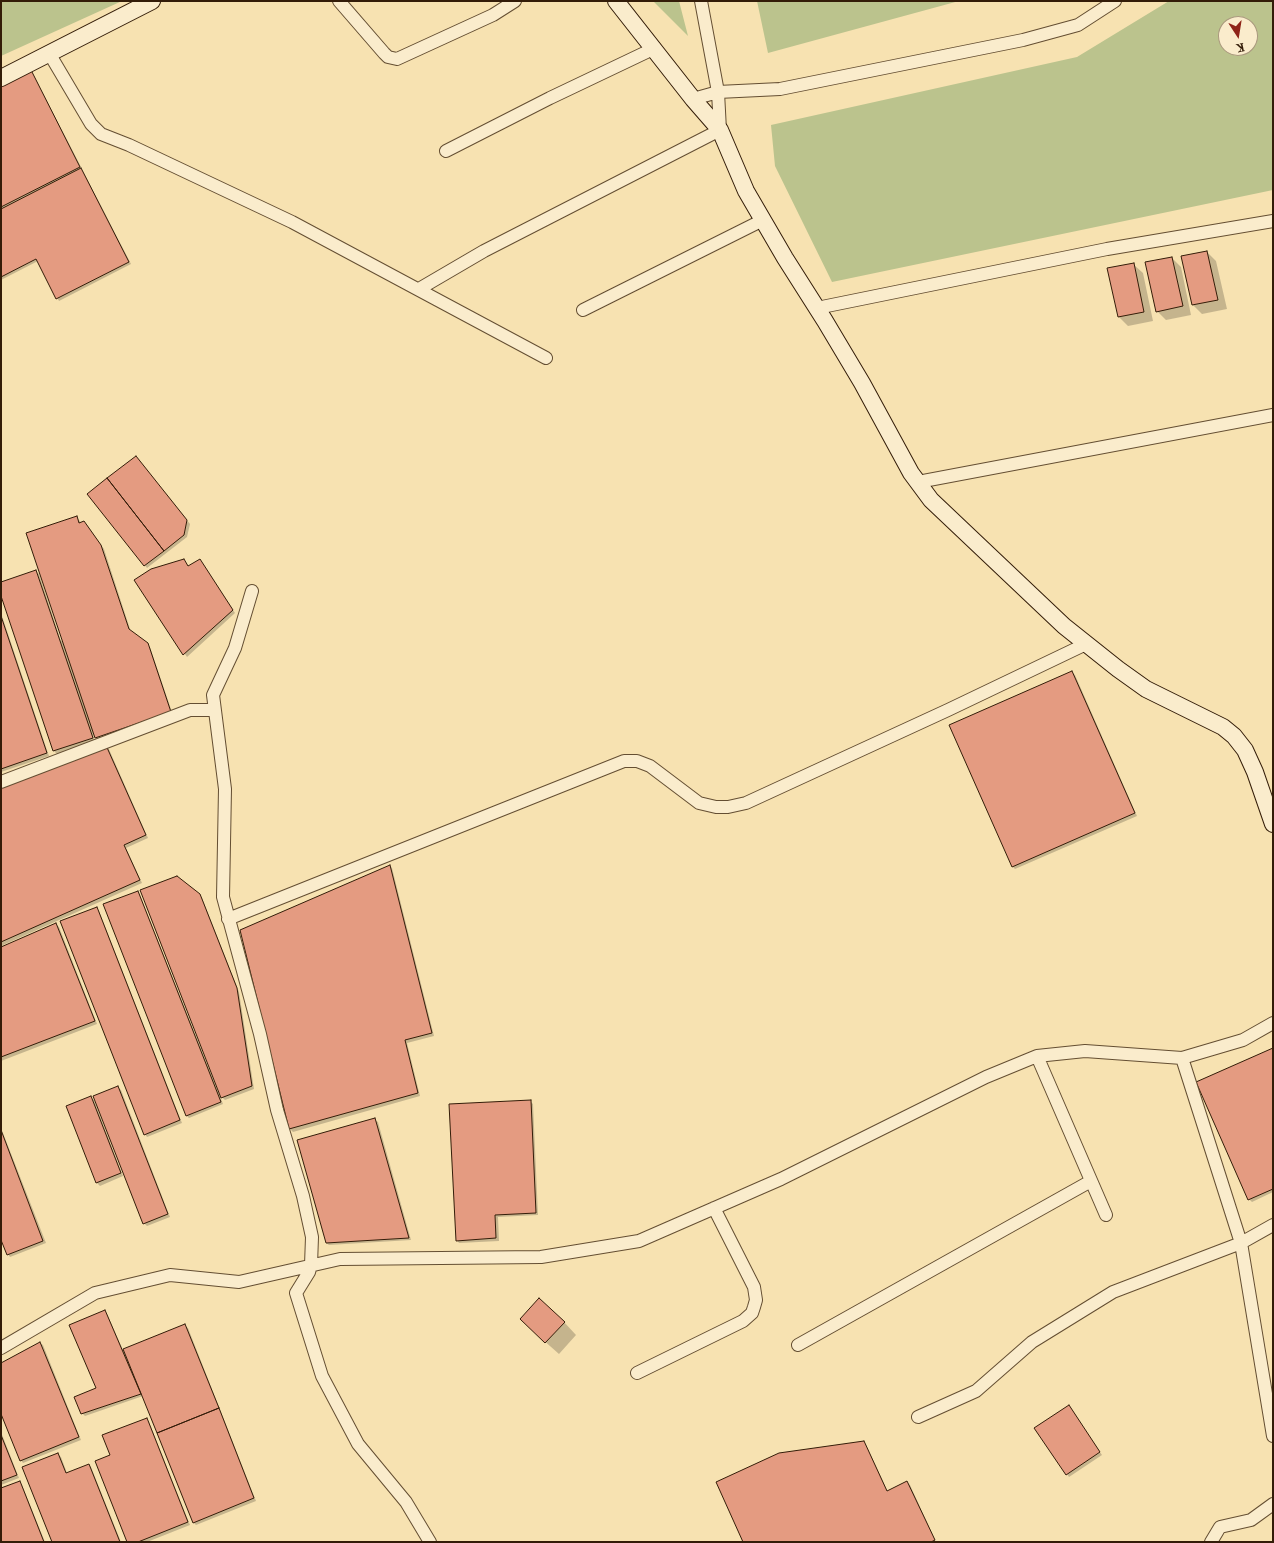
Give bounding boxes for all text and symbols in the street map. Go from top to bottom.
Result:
north arrow [1218,16,1258,56]
text: K [1235,40,1246,54]

